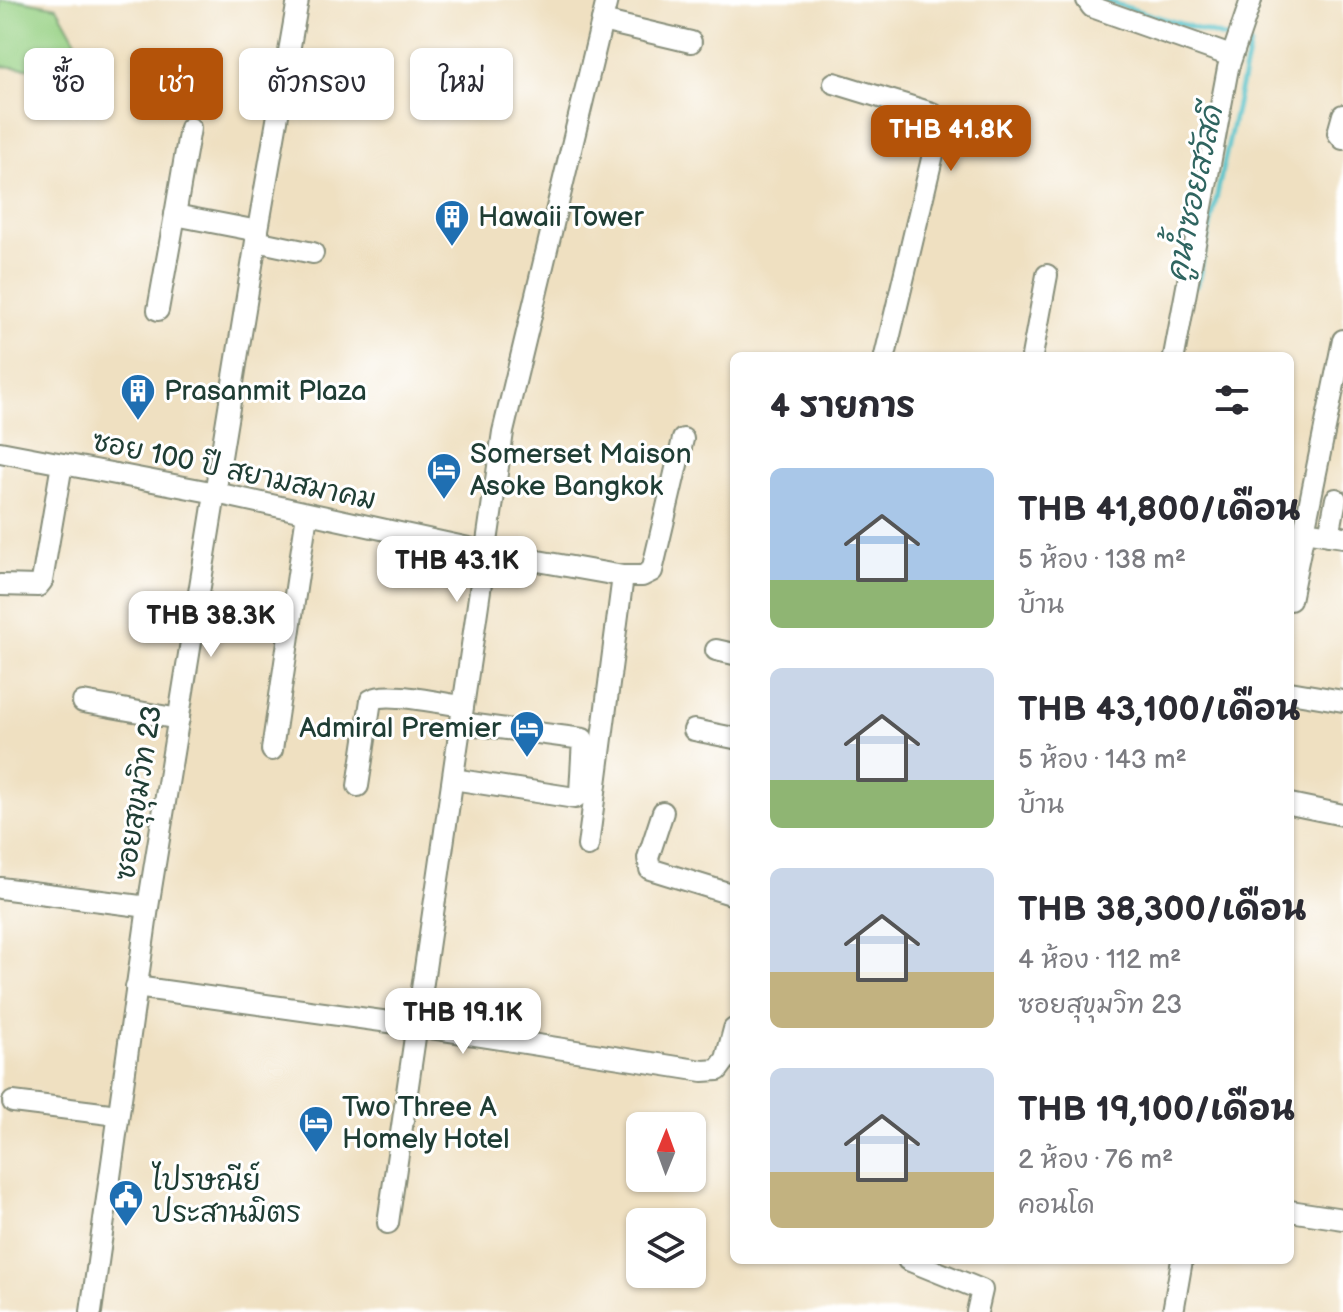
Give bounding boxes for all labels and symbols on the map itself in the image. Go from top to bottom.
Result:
water label: คูน้ำซอยสวัสดี [1148,95,1235,286]
pin: THB 41.8K [859,105,1043,173]
building icon: Hawaii Tower [433,198,471,248]
place label: Hawaii Tower [478,201,644,234]
building icon: Prasanmit Plaza [119,372,157,422]
place label: Prasanmit Plaza [164,375,367,408]
street label: ซอย 100 ปี สยามสมาคม [89,423,379,517]
place label: Somerset Maison Asoke Bangkok [470,438,691,503]
hotel icon: Somerset Maison Asoke Bangkok [425,451,463,501]
pin: THB 43.1K [365,536,549,604]
pin: THB 38.3K [119,591,303,659]
street label: ซอยสุขุมวิท 23 [108,703,172,883]
hotel icon: Admiral Premier [508,709,546,759]
place label: Admiral Premier [299,712,502,745]
pin: THB 19.1K [371,988,555,1056]
place label: Two Three A Homely Hotel [342,1091,509,1156]
hotel icon: Two Three A Homely Hotel [297,1104,335,1154]
north arrow [626,1112,706,1192]
place label: ไปรษณีย์ ประสานมิตร [151,1161,301,1230]
public building icon: ไปรษณีย์ ประสานมิตร [107,1178,145,1228]

